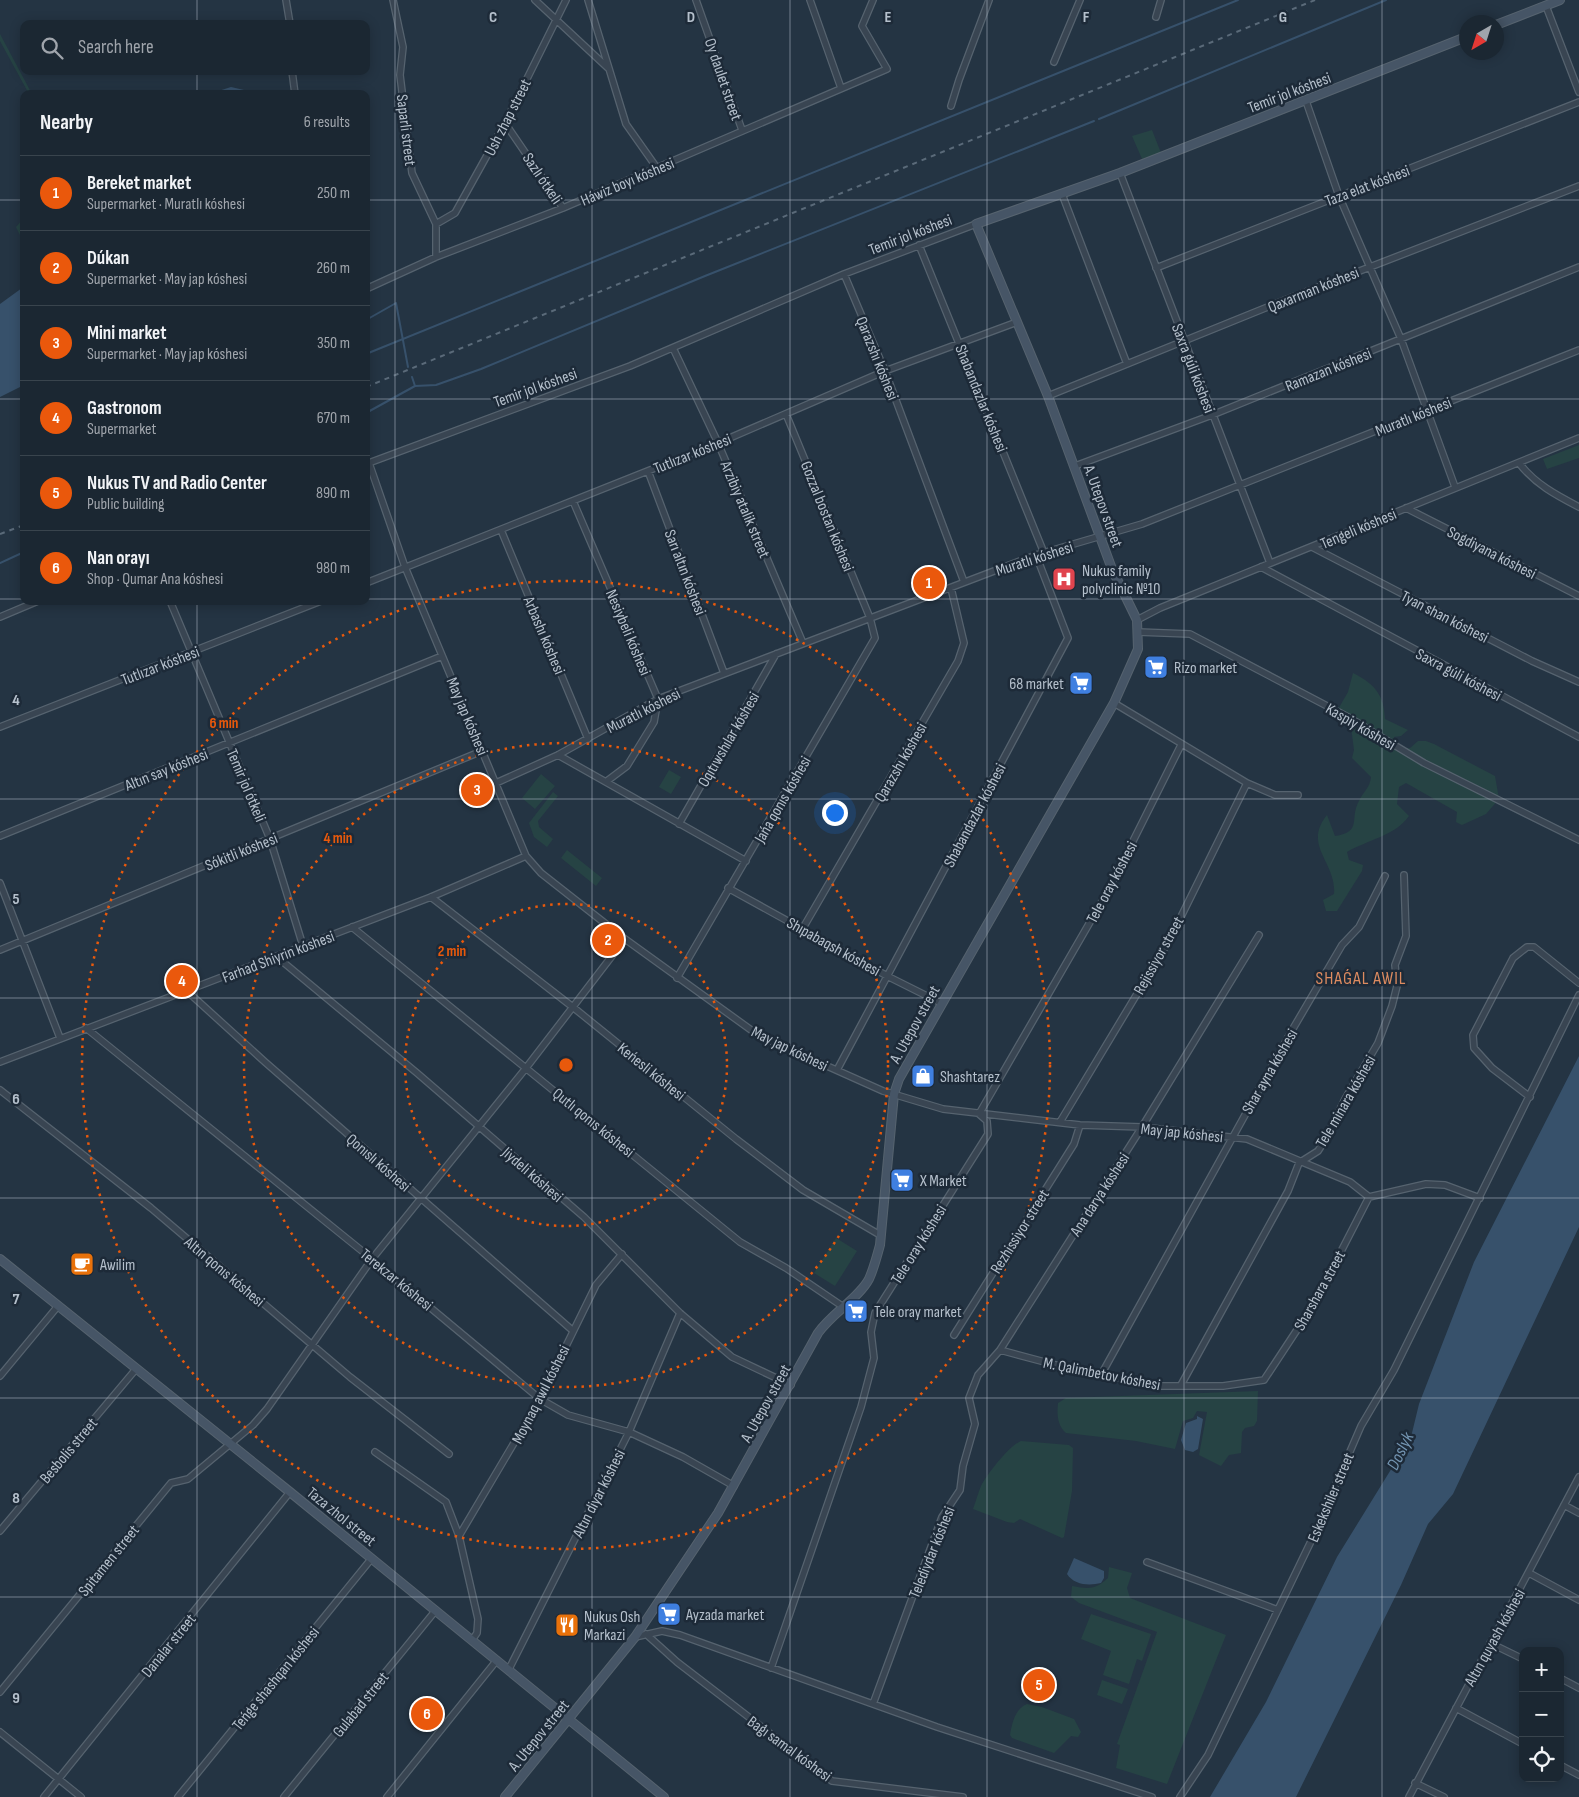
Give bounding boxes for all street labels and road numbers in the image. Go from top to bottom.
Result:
street label: Oy daulet street [700,36,746,123]
street label: Temir jol kóshesi [1245,69,1334,118]
street label: Ush zhap street [481,76,536,159]
street label: Saparli street [392,93,419,167]
street label: Sazlı ótkeli [518,150,566,208]
street label: Háwiz boyı kóshesi [578,154,677,211]
street label: Taza elat kóshesi [1322,162,1413,211]
street label: Temir jol kóshesi [866,211,955,260]
street label: Qaxarman kóshesi [1265,263,1362,317]
street label: Qarazshı kóshesi [851,314,902,403]
street label: Saxra gúli kóshesi [1167,321,1218,416]
street label: Shabandazlar kóshesi [950,342,1011,455]
street label: Ramazan kóshesi [1283,344,1374,396]
street label: Temir jol kóshesi [491,365,580,412]
street label: Muratlı kóshesi [1373,394,1454,441]
street label: Tutlızar kóshesi [651,430,734,479]
street label: Arzibiy atalik street [715,457,774,561]
street label: Gozzal bostan kóshesi [796,459,857,575]
street label: A. Utepov street [1079,462,1126,550]
street label: Tengeli kóshesi [1318,505,1399,554]
street label: Sogdiyana kóshesi [1444,523,1539,584]
street label: Sarı altın kóshesi [660,527,710,618]
street label: Muratlı kóshesi [993,538,1076,581]
street label: Nesiybeli kóshesi [601,587,654,678]
street label: Tyan shan kóshesi [1397,587,1491,648]
street label: Arbashı kóshesi [518,593,569,677]
street label: Tutlızar kóshesi [119,643,202,690]
street label: Saxra gúli kóshesi [1412,645,1504,706]
street label: May jap kóshesi [442,675,492,758]
street label: Muratlı kóshesi [604,685,684,738]
street label: Oqıtıwshılar kóshesi [694,689,764,791]
street label: Kaspiy kóshesi [1322,700,1399,755]
street label: Qarazshı kóshesi [871,720,932,806]
street label: Altın say kóshesi [121,745,211,796]
street label: Temir jol ótkeli [222,746,269,825]
street label: Jańa qonıs kóshesi [750,753,816,847]
street label: Shabandazlar kóshesi [940,761,1011,871]
street label: Sókitli kóshesi [203,829,281,876]
street label: Tele oray kóshesi [1083,839,1142,927]
street label: Rejissiyor street [1130,913,1189,998]
street label: Shıpabaqsh kóshesi [783,914,883,981]
street label: Farhad Shiyrin kóshesi [220,927,337,988]
street label: A. Utepov street [886,982,945,1068]
street label: May jap kóshesi [748,1023,831,1076]
street label: Shar ayna kóshesi [1238,1026,1302,1118]
street label: Keńesli kóshesi [613,1039,689,1105]
street label: Tele minara kóshesi [1312,1052,1380,1151]
street label: Qutlı qonıs kóshesi [548,1084,638,1162]
street label: May jap kóshesi [1140,1120,1224,1147]
street label: Qonıslı kóshesi [342,1130,414,1196]
street label: Jiydeli kóshesi [497,1143,566,1207]
street label: Ana darya kóshesi [1066,1150,1134,1241]
street label: Rezhissiyor street [987,1186,1054,1278]
street label: Tele oray kóshesi [887,1202,951,1288]
street label: Altın qonıs kóshesi [179,1232,268,1311]
street label: Terekzar kóshesi [356,1245,436,1315]
street label: Sharshara street [1291,1247,1350,1334]
street label: Moynaq awıl kóshesi [508,1342,574,1447]
street label: M. Qalimbetov kóshesi [1042,1354,1162,1395]
street label: A. Utepov street [737,1361,796,1447]
street label: Besbolis street [36,1414,102,1488]
street label: Altın diyar kóshesi [569,1446,630,1542]
street label: Eskekshiler street [1304,1450,1359,1545]
street label: Taza zhol street [303,1484,380,1551]
street label: Telediydar kóshesi [905,1504,959,1601]
street label: Spitamen street [75,1521,144,1600]
street label: Altın quyash kóshesi [1460,1586,1530,1690]
street label: Danalar street [138,1610,200,1681]
street label: Teńge shashqan kóshesi [229,1623,324,1735]
street label: Gulabad street [329,1668,393,1741]
street label: A. Utepov street [504,1696,574,1776]
street label: Baǵı samal kóshesi [743,1712,835,1786]

